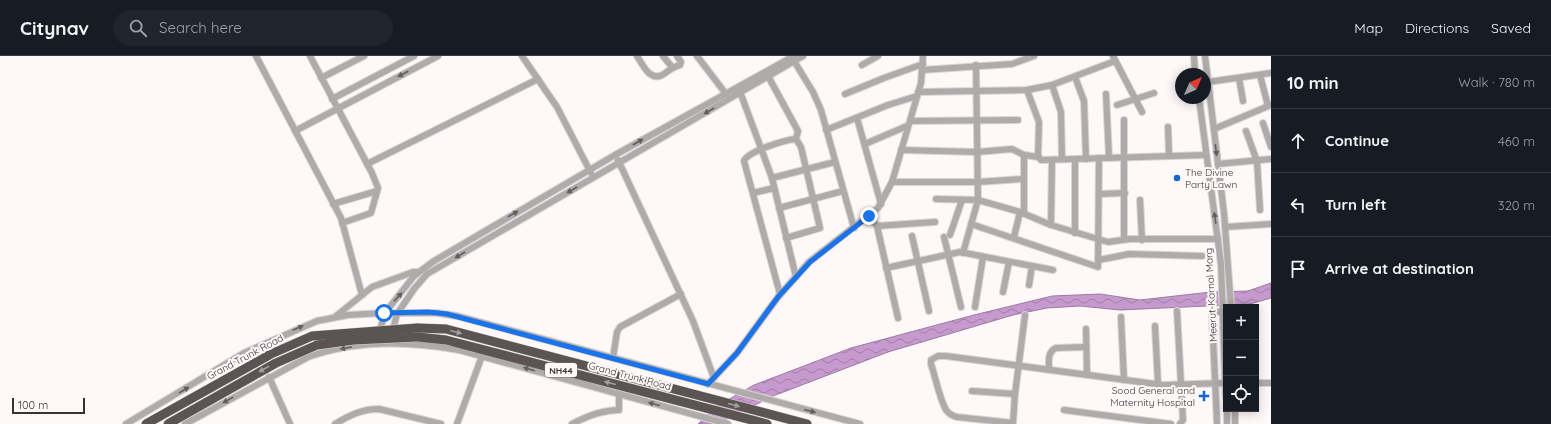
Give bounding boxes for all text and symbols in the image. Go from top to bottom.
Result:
search box [113,10,393,46]
text: Citynav [20,16,89,40]
icon: search [127,17,149,39]
text: Search here [159,18,242,37]
text: Map [1354,19,1383,37]
text: Directions [1405,19,1469,37]
text: Saved [1491,19,1531,37]
north arrow [1175,68,1211,104]
one-way arrow [397,71,409,77]
text: 10 min [1287,72,1339,93]
text: Walk · 780 m [1458,74,1535,90]
one-way arrow [703,107,715,114]
icon: ahead [1287,130,1309,152]
text: Continue [1325,131,1389,150]
text: 460 m [1498,133,1535,149]
one-way arrow [632,139,644,146]
one-way arrow [1213,144,1219,156]
place label: The Divine Party Lawn [1185,166,1237,191]
marker: The Divine Party Lawn [1172,173,1182,183]
one-way arrow [566,187,578,194]
icon: left [1287,194,1309,216]
text: Turn left [1325,195,1387,214]
text: 320 m [1498,197,1535,213]
route end [860,207,878,225]
one-way arrow [507,211,519,218]
one-way arrow [1212,212,1218,224]
street label: Meerut-Karnal Marg [1202,248,1220,342]
one-way arrow [454,251,465,258]
icon: arrive [1287,258,1309,280]
text: Arrive at destination [1325,259,1474,278]
one-way arrow [393,292,403,302]
route start [375,304,393,322]
map controls [1223,304,1259,412]
button: + [1223,304,1259,340]
one-way arrow [292,325,303,331]
one-way arrow [450,329,462,335]
street label: Grand Trunk Road [204,331,286,383]
button: − [1223,340,1259,376]
one-way arrow [340,345,352,351]
street label: Grand Trunk Road [587,359,673,393]
road number: NH44 [545,363,577,377]
one-way arrow [259,366,270,373]
one-way arrow [522,366,534,372]
button: locate [1223,376,1259,412]
one-way arrow [604,380,616,386]
place label: Sood General and Maternity Hospital [1110,384,1195,409]
one-way arrow [178,386,190,393]
marker: Sood General and Maternity Hospital [1198,390,1210,402]
scale bar [12,396,85,415]
one-way arrow [222,397,234,403]
text: 100 m [18,398,48,412]
one-way arrow [648,401,660,407]
one-way arrow [728,402,740,408]
one-way arrow [804,408,816,414]

